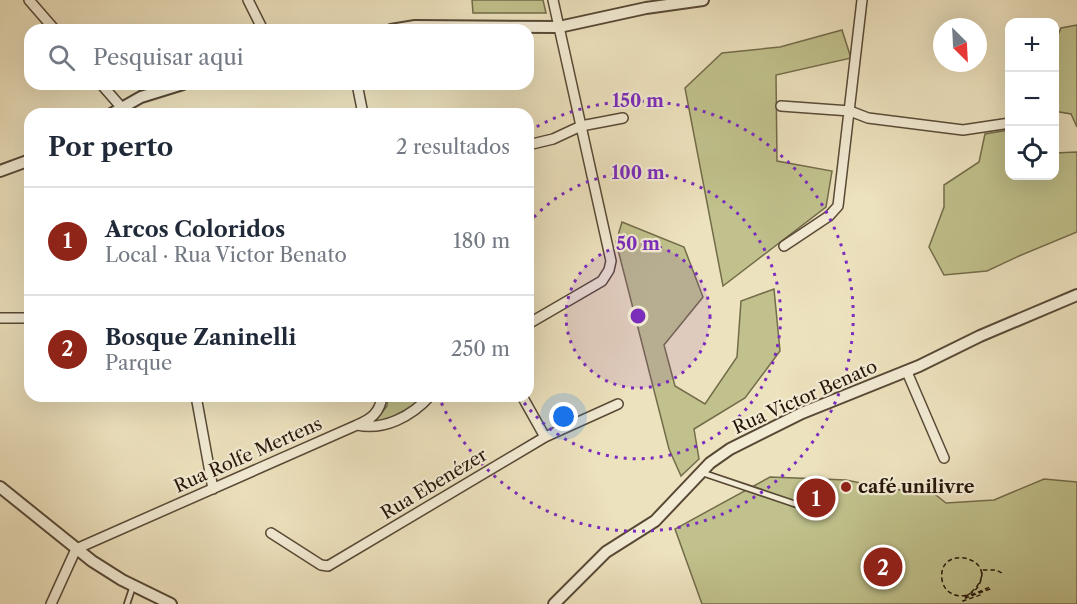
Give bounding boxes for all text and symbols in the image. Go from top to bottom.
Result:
north arrow [933,18,987,72]
map controls [1005,18,1059,180]
button: + [1005,18,1059,72]
search box [24,24,534,90]
icon: search [45,41,78,74]
text: Pesquisar aqui [93,44,243,71]
button: − [1005,72,1059,126]
text: 150 m [612,90,664,112]
button: locate [1005,126,1059,180]
text: Por perto [48,131,173,163]
text: 2 resultados [396,135,510,159]
text: 100 m [611,162,665,184]
text: Arcos Coloridos [105,216,285,243]
text: 1 [63,229,72,253]
text: 180 m [453,229,510,253]
text: 50 m [616,233,660,255]
text: Local · Rua Victor Benato [105,243,347,267]
centre of rings [628,306,648,326]
text: Bosque Zaninelli [105,324,296,351]
text: 2 [62,337,73,361]
text: 250 m [451,337,510,361]
text: Parque [105,351,172,375]
street label: Rua Victor Benato [729,355,881,439]
your location [549,402,578,431]
street label: Rua Rolfe Mertens [171,412,325,498]
street label: Rua Ebenézer [377,443,491,524]
pin: 1 [796,476,836,520]
place label: café unilivre [858,476,975,498]
marker: café unilivre [839,480,853,494]
pin: 2 [864,544,902,590]

